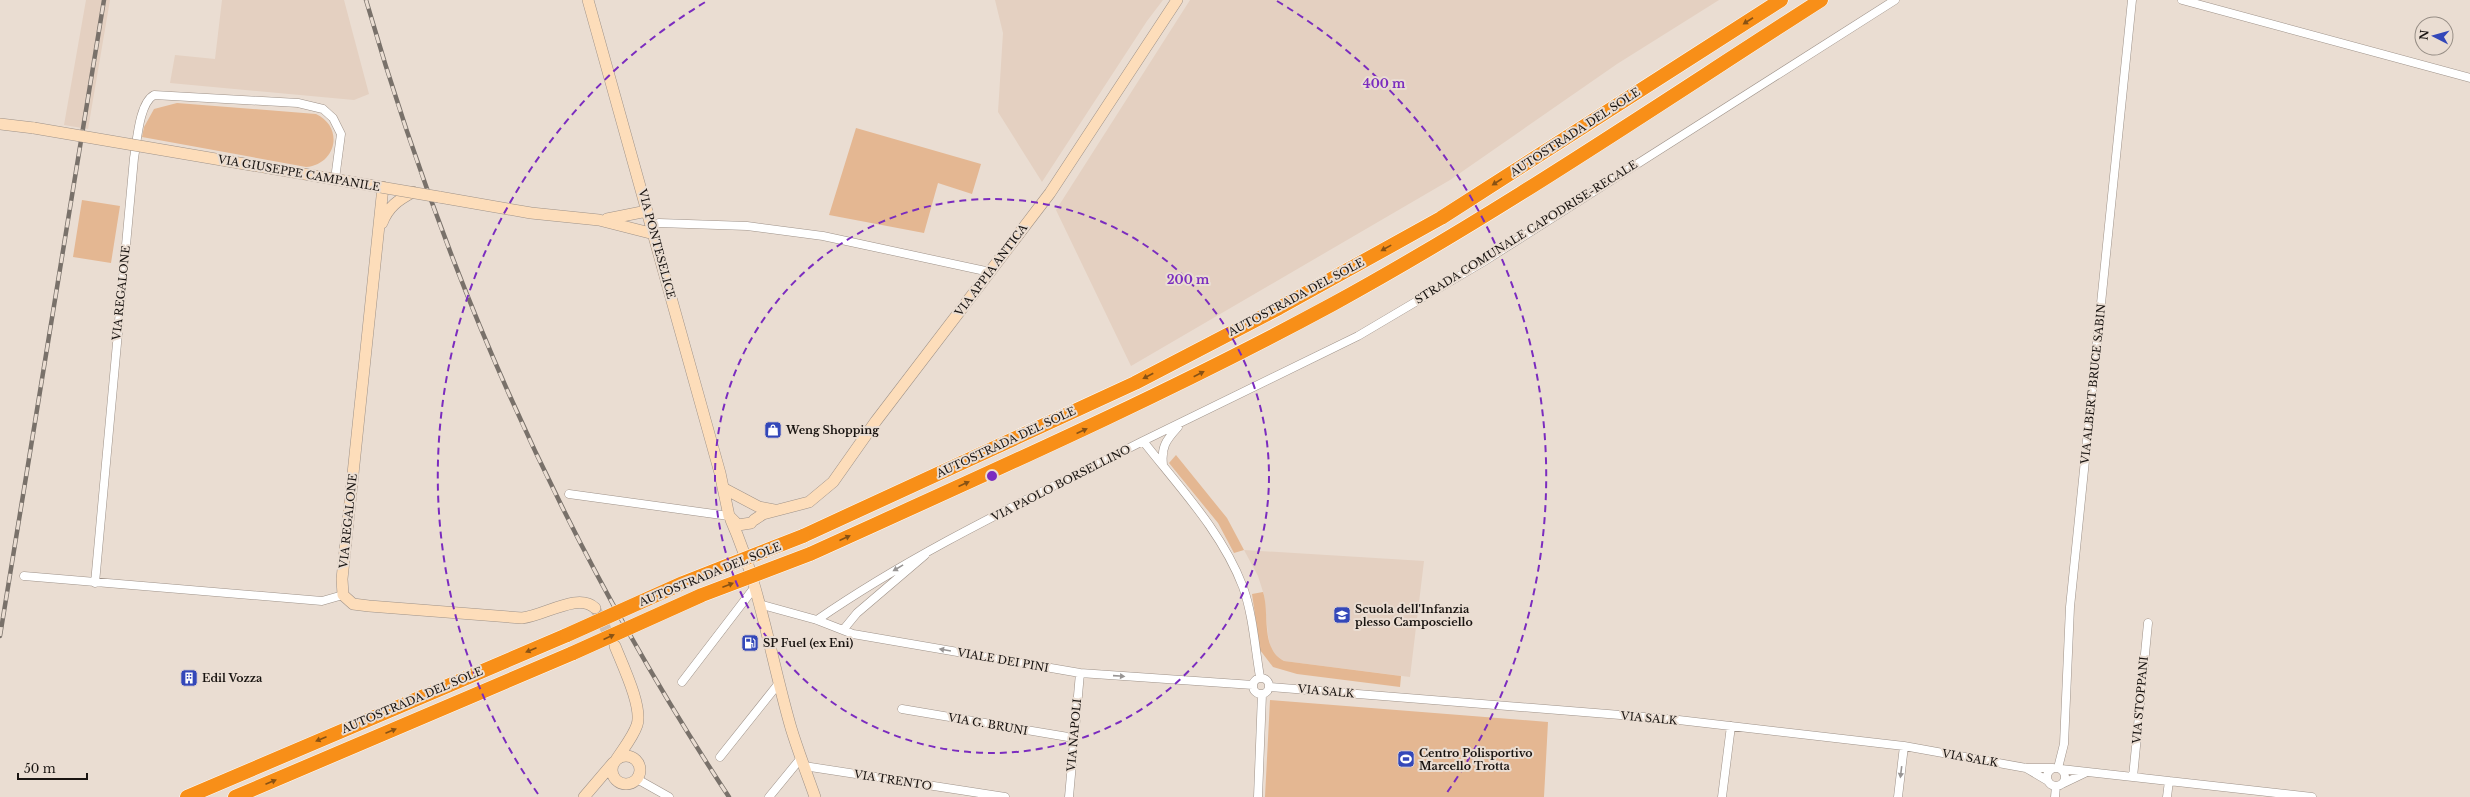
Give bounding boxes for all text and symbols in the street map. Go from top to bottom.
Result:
north arrow [2414,16,2454,56]
one-way arrow [1743,17,1753,25]
text: N [2417,28,2432,41]
text: 400 m [1363,76,1406,91]
street label: AUTOSTRADA DEL SOLE [1507,85,1643,180]
street label: VIA GIUSEPPE CAMPANILE [216,152,381,194]
street label: STRADA COMUNALE CAPODRISE-RECALE [1412,157,1640,307]
one-way arrow [1492,178,1502,186]
street label: VIA PONTESELICE [635,187,678,301]
street label: VIA APPIA ANTICA [951,221,1031,320]
street label: VIA REGALONE [109,245,133,342]
one-way arrow [1380,245,1392,252]
street label: AUTOSTRADA DEL SOLE [1225,255,1366,339]
text: 200 m [1167,272,1210,287]
street label: VIA ALBERT BRUCE SABIN [2078,303,2108,466]
one-way arrow [1193,370,1205,377]
one-way arrow [1142,373,1154,379]
street label: AUTOSTRADA DEL SOLE [933,404,1078,481]
shop icon: Weng Shopping [763,420,783,440]
place label: Weng Shopping [785,423,879,437]
one-way arrow [1077,427,1089,433]
street label: VIA PAOLO BORSELLINO [988,442,1133,525]
centre of rings [985,469,999,483]
street label: VIA REGALONE [336,473,360,570]
one-way arrow [958,481,969,487]
one-way arrow [840,535,851,541]
street label: AUTOSTRADA DEL SOLE [636,539,783,609]
one-way arrow [892,564,904,571]
one-way arrow [722,582,734,588]
place label: Scuola dell'Infanzia plesso Camposciello [1355,602,1473,629]
school or university icon: Scuola dell'Infanzia plesso Camposciello [1332,605,1352,625]
fuel station icon: SP Fuel (ex Eni) [740,633,760,653]
one-way arrow [603,634,614,640]
place label: SP Fuel (ex Eni) [763,636,853,650]
street label: VIALE DEI PINI [955,645,1050,675]
one-way arrow [526,647,537,653]
one-way arrow [939,647,951,653]
street label: VIA STOPPANI [2129,655,2151,745]
street label: AUTOSTRADA DEL SOLE [338,664,485,737]
building icon: Edil Vozza [179,668,199,688]
place label: Edil Vozza [202,671,263,685]
one-way arrow [1113,673,1125,680]
street label: VIA SALK [1296,681,1355,700]
street label: VIA NAPOLI [1064,698,1084,773]
street label: VIA SALK [1619,708,1678,727]
street label: VIA G. BRUNI [946,710,1029,738]
one-way arrow [385,728,397,735]
one-way arrow [316,736,327,742]
place label: Centro Polisportivo Marcello Trotta [1419,746,1533,773]
street label: VIA SALK [1940,746,1999,770]
sports icon: Centro Polisportivo Marcello Trotta [1396,749,1416,769]
scale bar [18,755,87,781]
text: 50 m [24,761,56,776]
one-way arrow [1898,765,1904,778]
street label: VIA TRENTO [852,767,933,793]
one-way arrow [266,779,277,785]

